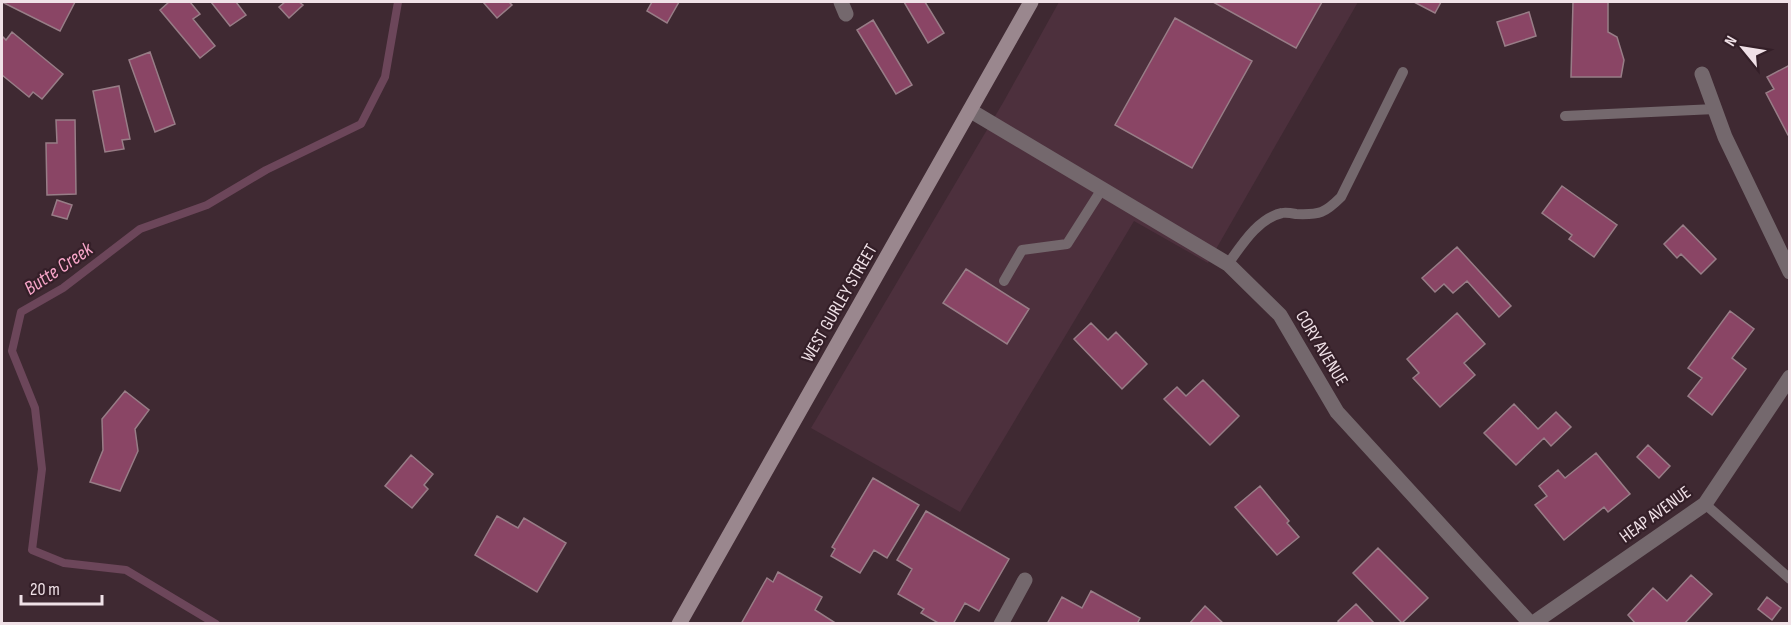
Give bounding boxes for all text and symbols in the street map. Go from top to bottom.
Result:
north arrow [1713,18,1773,78]
text: N [1721,33,1742,50]
water label: Butte Creek [20,237,98,300]
street label: WEST GURLEY STREET [797,240,882,366]
street label: CORY AVENUE [1291,307,1352,390]
street label: HEAP AVENUE [1616,482,1695,547]
scale bar [21,568,102,606]
text: 20 m [30,579,60,600]

